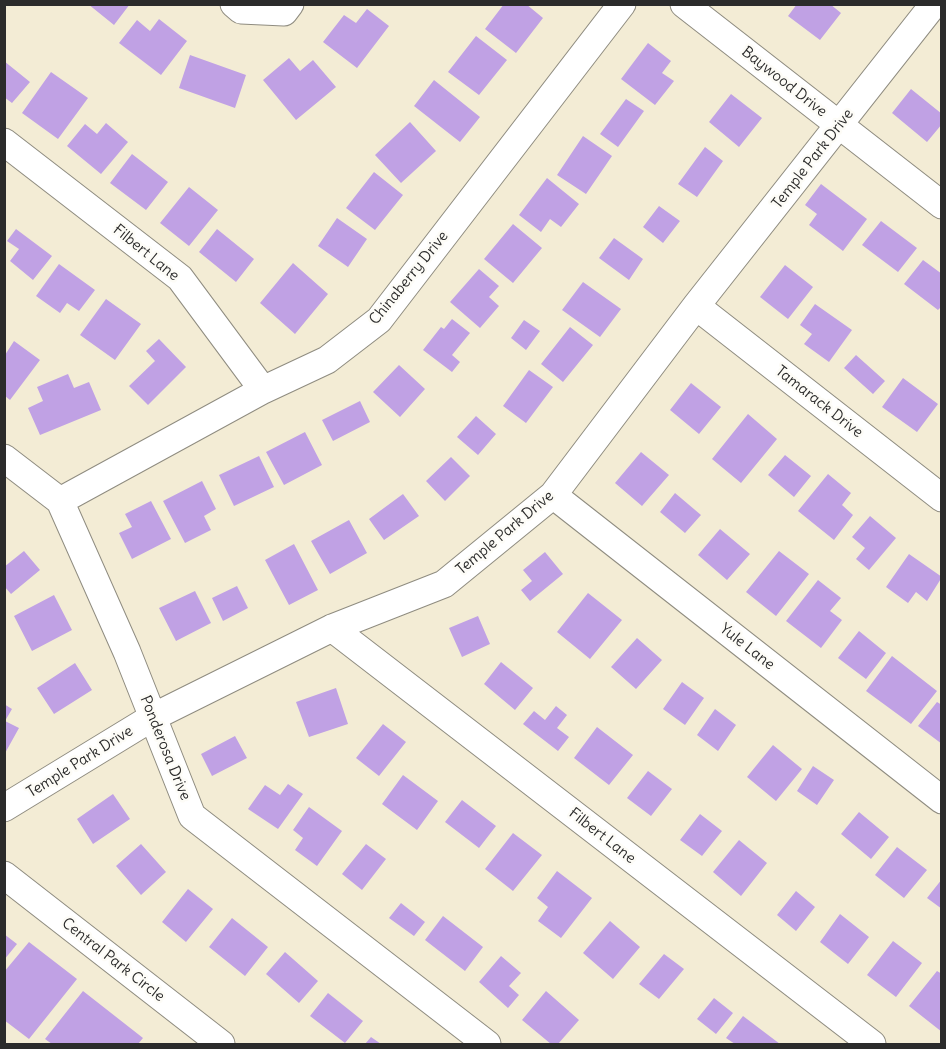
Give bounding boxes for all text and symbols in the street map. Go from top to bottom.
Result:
street label: Baywood Drive [738,43,830,121]
street label: Temple Park Drive [768,106,858,212]
street label: Filbert Lane [109,221,183,285]
street label: Chinaberry Drive [366,228,452,328]
street label: Tamarack Drive [772,362,866,442]
street label: Temple Park Drive [453,487,557,579]
street label: Yule Lane [716,620,778,674]
street label: Ponderosa Drive [136,693,194,803]
street label: Temple Park Drive [24,722,136,802]
street label: Filbert Lane [565,804,639,868]
street label: Central Park Circle [58,914,168,1006]

